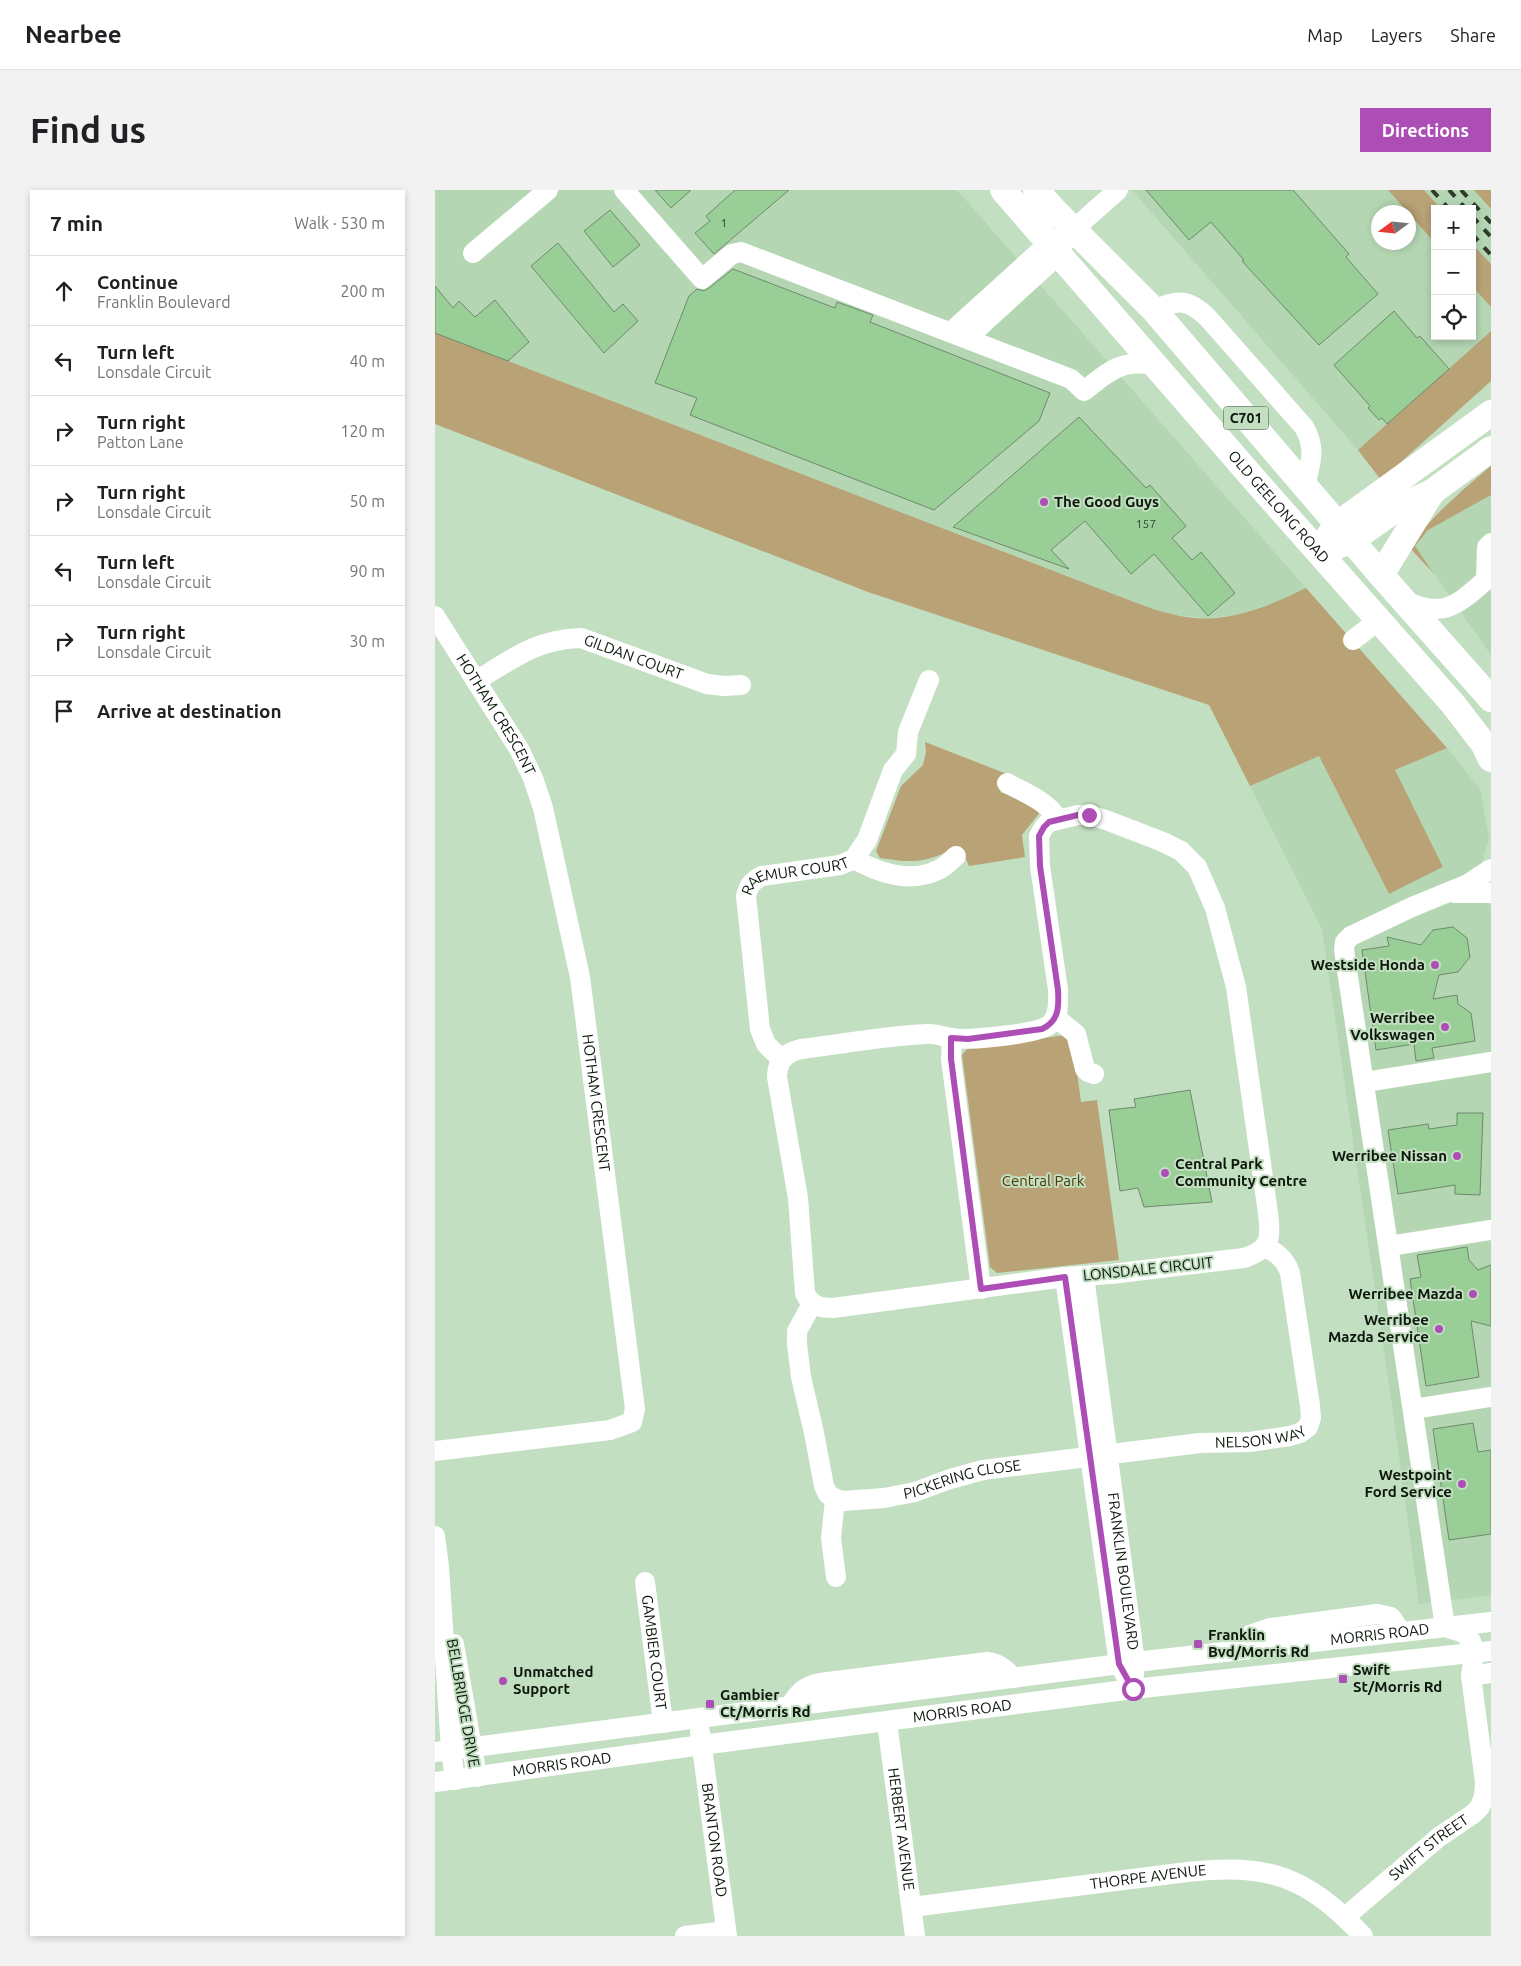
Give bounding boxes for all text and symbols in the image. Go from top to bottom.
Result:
text: Nearbee [25,21,122,48]
text: Map [1307,25,1343,45]
text: Layers [1371,25,1422,45]
text: Share [1450,25,1496,45]
button: Directions [1360,108,1491,152]
text: Find us [30,110,146,150]
north arrow [1371,205,1416,250]
map controls [1431,205,1476,340]
button: + [1431,205,1476,250]
text: 7 min [50,211,103,235]
text: Walk · 530 m [294,214,385,232]
house number: 1 [721,216,727,229]
button: − [1431,250,1476,295]
text: Continue [97,271,178,293]
icon: ahead [50,277,78,305]
text: 200 m [340,282,385,300]
text: Franklin Boulevard [97,293,231,311]
button: locate [1431,295,1476,340]
text: Turn left [97,341,175,363]
icon: left [50,347,78,375]
text: 40 m [349,352,385,370]
text: Lonsdale Circuit [97,363,211,381]
road number: C701 [1223,407,1269,430]
text: Turn right [97,411,185,433]
icon: right [50,417,78,445]
text: 120 m [340,422,385,440]
text: Patton Lane [97,433,184,451]
street label: OLD GEELONG ROAD [1225,447,1333,566]
text: Turn right [97,481,185,503]
icon: right [50,487,78,515]
text: 50 m [349,492,385,510]
place label: The Good Guys [1054,493,1159,510]
marker: The Good Guys [1038,496,1050,508]
text: Lonsdale Circuit [97,503,211,521]
house number: 157 [1136,517,1156,530]
text: Turn left [97,551,175,573]
icon: left [50,557,78,585]
text: 90 m [349,562,385,580]
text: Lonsdale Circuit [97,573,211,591]
text: Turn right [97,621,185,643]
icon: right [50,627,78,655]
street label: GILDAN COURT [582,631,686,683]
text: 30 m [349,632,385,650]
text: Lonsdale Circuit [97,643,211,661]
street label: HOTHAM CRESCENT [453,651,540,778]
icon: arrive [50,697,78,725]
text: Arrive at destination [97,700,282,722]
route end [1078,804,1101,827]
street label: RAEMUR COURT [738,853,852,897]
place label: Westside Honda [1311,956,1425,973]
marker: Westside Honda [1429,959,1441,971]
place label: Werribee Volkswagen [1350,1009,1435,1043]
marker: Werribee Volkswagen [1439,1021,1451,1033]
street label: HOTHAM CRESCENT [579,1033,614,1173]
place label: Werribee Nissan [1332,1147,1447,1164]
marker: Werribee Nissan [1451,1150,1463,1162]
place label: Central Park Community Centre [1175,1155,1307,1189]
marker: Central Park Community Centre [1159,1167,1171,1179]
park label: Central Park [1002,1172,1085,1189]
street label: LONSDALE CIRCUIT [1082,1253,1215,1284]
place label: Werribee Mazda [1349,1285,1463,1302]
marker: Werribee Mazda [1467,1288,1479,1300]
place label: Werribee Mazda Service [1328,1311,1429,1345]
marker: Werribee Mazda Service [1433,1323,1445,1335]
street label: NELSON WAY [1215,1422,1310,1451]
street label: PICKERING CLOSE [902,1456,1022,1502]
place label: Westpoint Ford Service [1364,1466,1453,1500]
marker: Westpoint Ford Service [1456,1478,1468,1490]
street label: FRANKLIN BOULEVARD [1105,1491,1142,1651]
street label: GAMBIER COURT [639,1594,670,1712]
street label: MORRIS ROAD [1329,1620,1430,1648]
place label: Franklin Bvd/Morris Rd [1208,1626,1309,1660]
street label: BELLBRIDGE DRIVE [444,1637,483,1768]
marker: Franklin Bvd/Morris Rd [1192,1638,1204,1650]
place label: Swift St/Morris Rd [1353,1661,1442,1695]
place label: Unmatched Support [513,1663,593,1697]
marker: Swift St/Morris Rd [1337,1673,1349,1685]
marker: Unmatched Support [497,1675,509,1687]
route start [1122,1678,1145,1701]
place label: Gambier Ct/Morris Rd [720,1686,810,1720]
street label: MORRIS ROAD [912,1696,1013,1726]
marker: Gambier Ct/Morris Rd [704,1698,716,1710]
street label: MORRIS ROAD [511,1749,612,1779]
street label: HERBERT AVENUE [885,1767,918,1891]
street label: BRANTON ROAD [699,1782,731,1898]
street label: SWIFT STREET [1386,1810,1472,1884]
street label: THORPE AVENUE [1089,1861,1207,1892]

